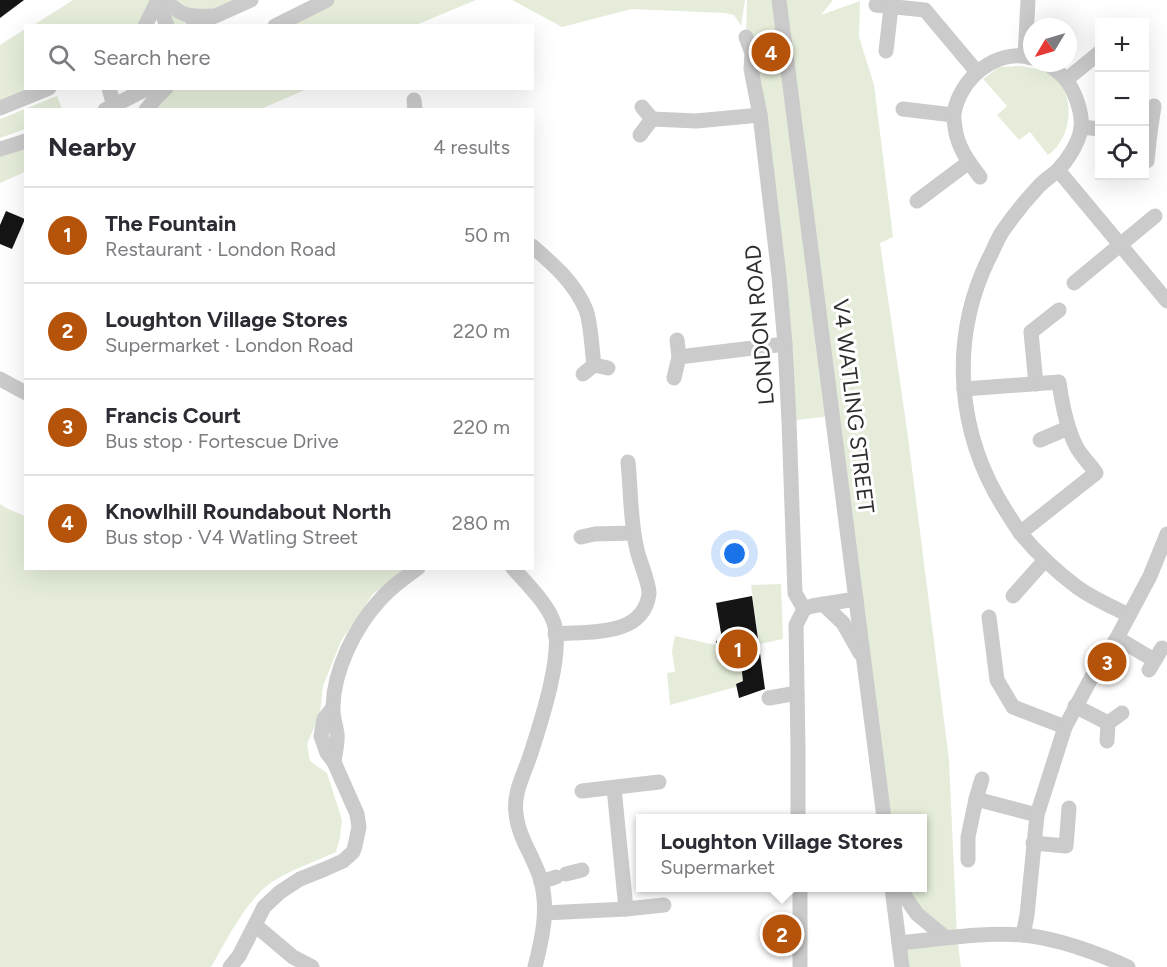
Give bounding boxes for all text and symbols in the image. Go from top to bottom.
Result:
north arrow [1023,18,1077,72]
map controls [1095,18,1149,180]
button: + [1095,18,1149,72]
search box [24,24,534,90]
pin: 4 [752,29,790,74]
icon: search [45,41,78,74]
text: Search here [93,44,211,71]
button: − [1095,72,1149,126]
button: locate [1095,126,1149,180]
text: Nearby [48,131,136,163]
text: 4 results [433,135,510,159]
text: The Fountain [105,210,236,237]
text: 1 [63,223,72,247]
text: 50 m [464,223,510,247]
text: Restaurant · London Road [105,237,336,261]
street label: LONDON ROAD [739,244,780,406]
street label: V4 WATLING STREET [827,297,880,515]
text: Loughton Village Stores [105,306,347,333]
text: 2 [62,319,73,343]
text: 220 m [453,319,510,343]
text: Supermarket · London Road [105,333,353,357]
text: Francis Court [105,402,241,429]
text: 3 [62,415,73,439]
text: 220 m [453,415,510,439]
text: Bus stop · Fortescue Drive [105,429,339,453]
text: Knowlhill Roundabout North [105,498,391,525]
text: 4 [61,511,74,535]
text: 280 m [452,511,510,535]
text: Bus stop · V4 Watling Street [105,525,358,549]
your location [720,539,749,568]
pin: 1 [718,626,758,672]
pin: 3 [1088,640,1126,684]
popup [636,814,927,892]
text: Loughton Village Stores [660,828,903,855]
text: Supermarket [660,855,775,879]
pin: 2 [762,912,802,956]

